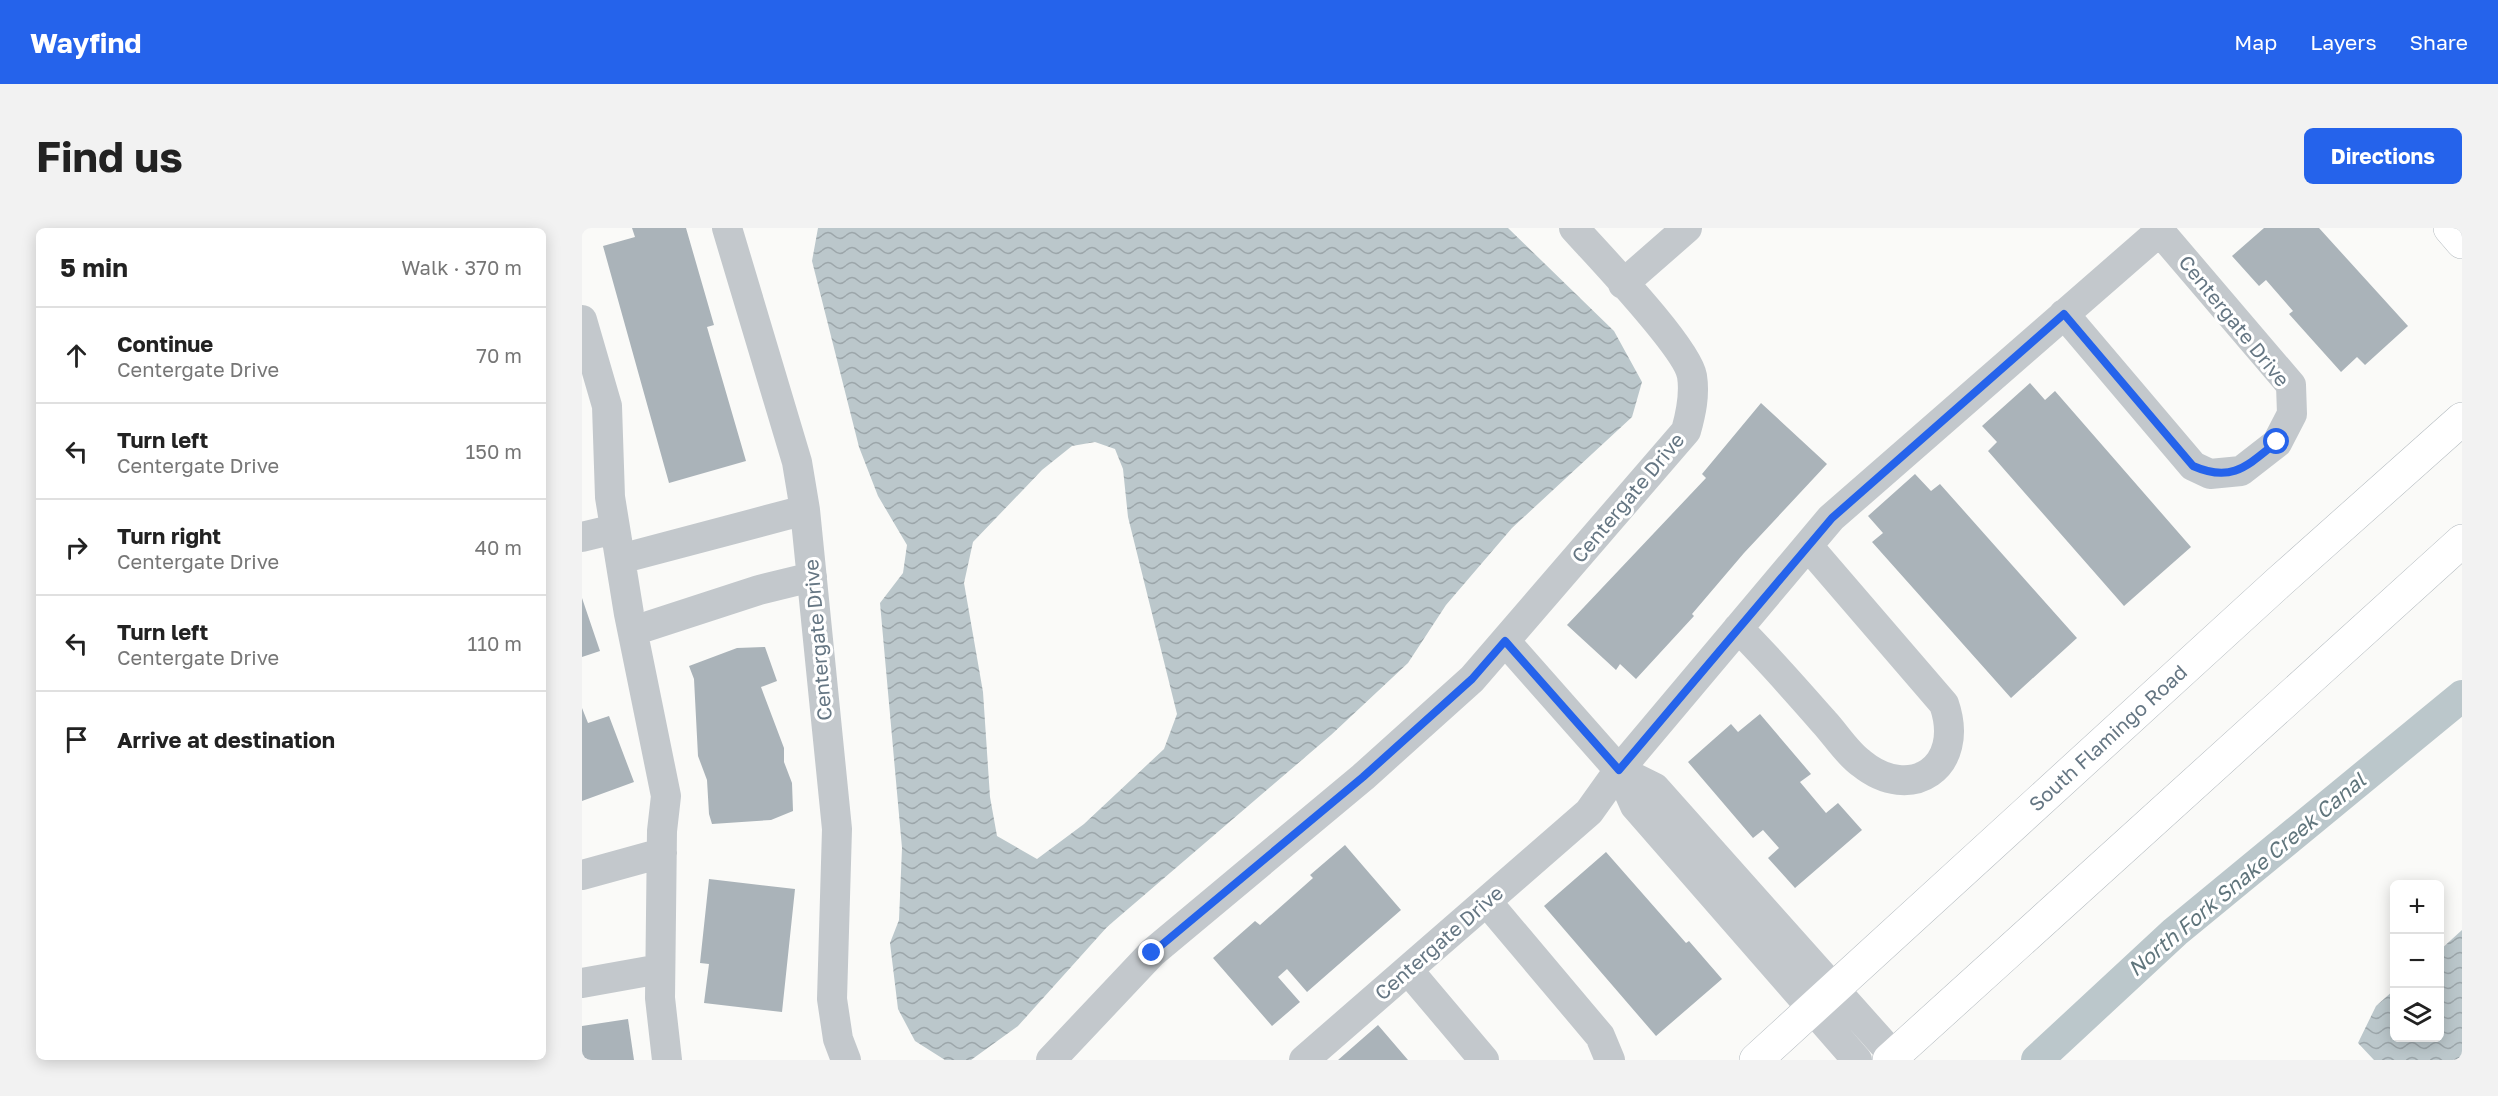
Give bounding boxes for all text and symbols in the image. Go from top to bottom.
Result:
text: Wayfind [30,26,142,59]
text: Map [2234,29,2277,55]
text: Layers [2310,29,2377,55]
text: Share [2410,29,2468,55]
button: Directions [2304,128,2462,184]
text: Find us [36,131,183,181]
street label: Centergate Drive [2174,250,2295,391]
text: 5 min [60,252,128,283]
text: Walk · 370 m [401,255,522,279]
text: Continue [117,330,213,357]
icon: ahead [60,339,93,372]
text: 70 m [476,343,522,367]
text: Centergate Drive [117,357,279,381]
text: Turn left [117,426,208,453]
street label: Centergate Drive [1566,428,1689,567]
route start [2263,428,2289,454]
icon: left [60,435,93,468]
text: 150 m [466,439,522,463]
text: Centergate Drive [117,453,279,477]
text: Turn right [117,522,221,549]
icon: right [60,531,93,564]
text: 40 m [475,535,522,559]
text: Centergate Drive [117,549,279,573]
street label: Centergate Drive [798,558,836,722]
text: Turn left [117,618,208,645]
icon: left [60,627,93,660]
text: 110 m [468,631,522,655]
text: Centergate Drive [117,645,279,669]
street label: South Flamingo Road [2023,659,2191,816]
icon: arrive [60,723,93,756]
text: Arrive at destination [117,726,335,753]
water label: North Fork Snake Creek Canal [2122,766,2372,981]
street label: Centergate Drive [1369,880,1507,1004]
map controls [2390,880,2444,1042]
button: + [2390,880,2444,934]
button: − [2390,934,2444,988]
route end [1138,939,1164,965]
button: layers [2390,988,2444,1042]

